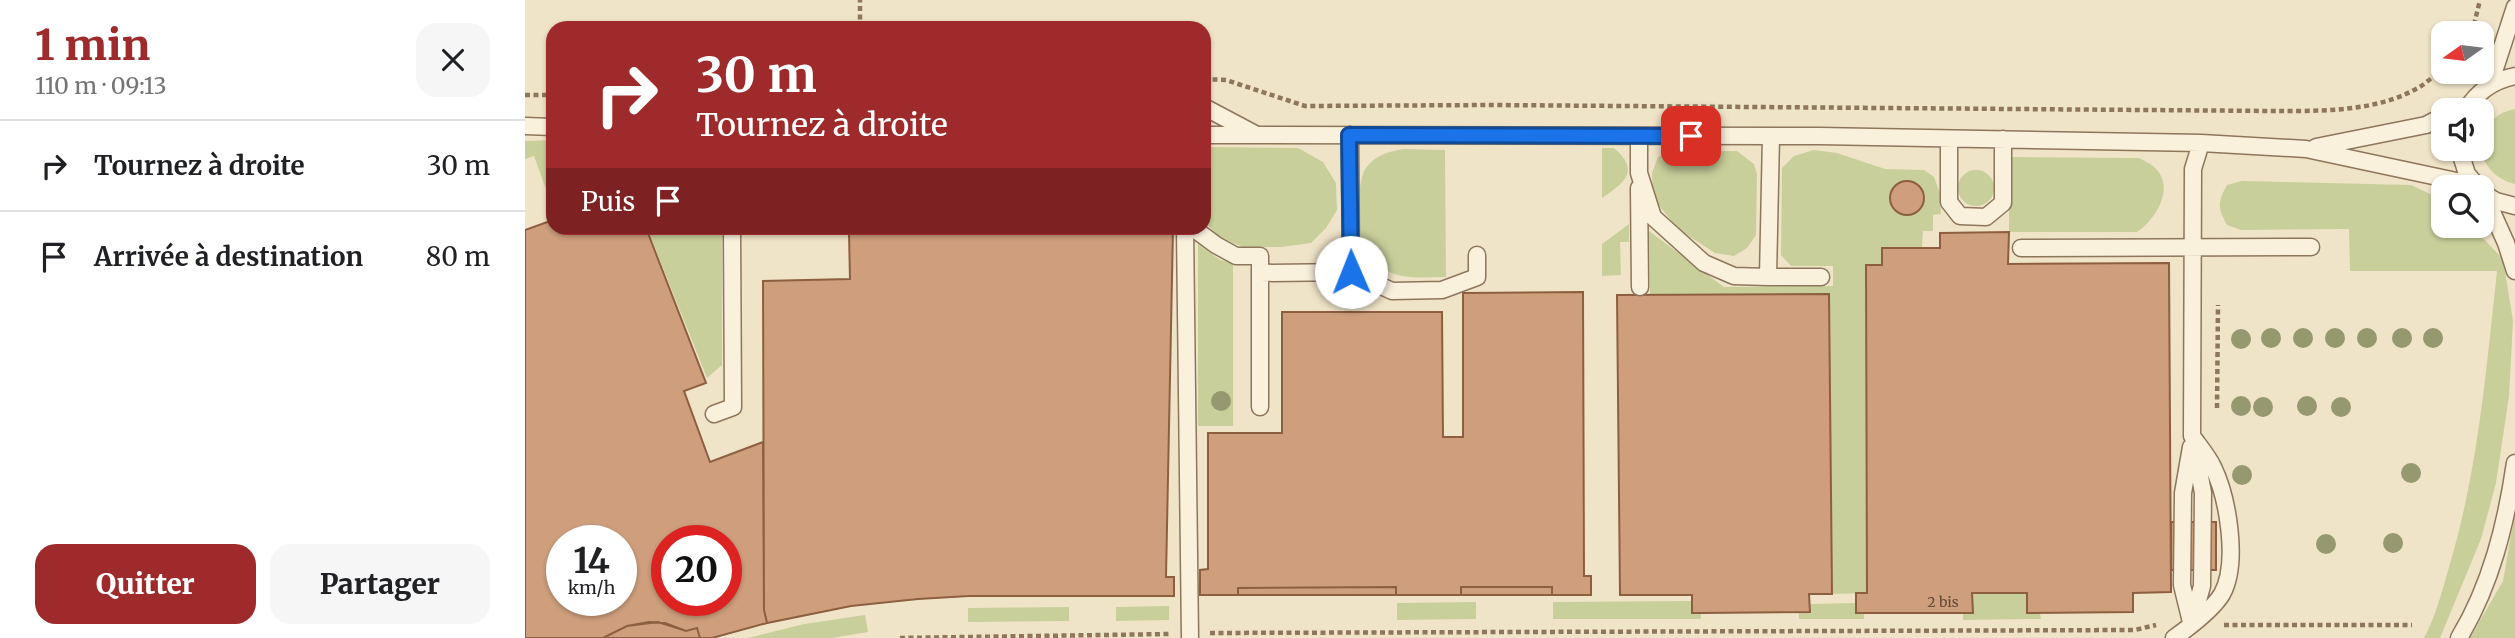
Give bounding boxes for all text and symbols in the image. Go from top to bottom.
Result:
text: 1 min [35,19,150,71]
north arrow [2431,21,2494,84]
map controls [2431,21,2494,238]
button: close [416,23,490,97]
text: 30 m [696,44,817,105]
icon: right [581,49,672,140]
text: 110 m · 09:13 [35,71,167,100]
button: sound [2431,98,2494,161]
text: Tournez à droite [696,105,948,145]
pin [1661,106,1721,166]
icon: arrive [1672,117,1710,155]
icon: right [35,147,73,185]
text: Tournez à droite [94,149,305,182]
text: 30 m [427,149,490,182]
button: search [2431,175,2494,238]
icon: arrive [649,182,687,220]
text: Puis [581,185,635,218]
position arrow [1314,235,1388,309]
icon: arrive [35,238,73,276]
text: Arrivée à destination [94,240,363,273]
text: 80 m [426,240,490,273]
speed limit sign: 20 [651,525,742,616]
text: 14 [573,539,610,583]
button: Quitter [35,544,256,624]
button: Partager [270,544,490,624]
text: km/h [568,576,615,599]
house number: 2 bis [1927,593,1959,611]

